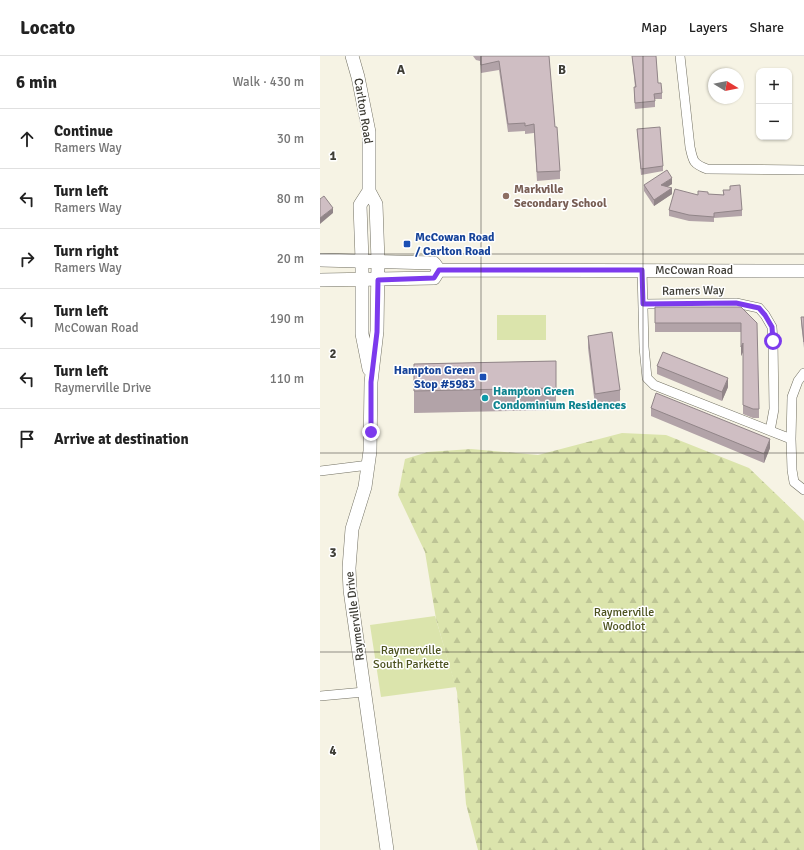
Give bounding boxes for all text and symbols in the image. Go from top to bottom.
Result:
text: Locato [20,16,75,40]
text: Map [641,19,667,36]
text: Layers [689,19,728,36]
text: Share [750,19,784,36]
text: A [397,62,406,78]
text: B [558,62,566,78]
north arrow [708,68,744,104]
map controls [756,68,792,140]
button: + [756,68,792,104]
text: 6 min [16,72,57,93]
text: Walk · 430 m [233,74,304,90]
street label: Carlton Road [350,77,376,145]
button: − [756,104,792,140]
text: Continue [54,122,113,140]
icon: ahead [16,128,38,150]
text: 30 m [277,131,304,147]
text: Ramers Way [54,140,122,156]
text: 1 [329,148,337,164]
text: Turn left [54,182,108,200]
place label: Markville Secondary School [514,182,607,211]
icon: left [16,188,38,210]
text: 80 m [277,191,304,207]
marker: Markville Secondary School [501,191,511,201]
text: Ramers Way [54,200,122,216]
place label: McCowan Road / Carlton Road [415,230,495,259]
marker: McCowan Road / Carlton Road [402,239,412,249]
text: Turn right [54,242,119,260]
icon: right [16,248,38,270]
text: 20 m [277,251,304,267]
text: Ramers Way [54,260,122,276]
street label: McCowan Road [655,263,733,278]
street label: Ramers Way [662,283,725,299]
text: Turn left [54,302,108,320]
icon: left [16,308,38,330]
text: 190 m [270,311,304,327]
text: McCowan Road [54,320,139,336]
route start [764,332,782,350]
text: 2 [329,346,337,362]
text: Turn left [54,362,108,380]
place label: Hampton Green Stop #5983 [394,363,475,392]
icon: left [16,368,38,390]
text: 110 m [270,371,304,387]
marker: Hampton Green Stop #5983 [478,372,488,382]
text: Raymerville Drive [54,380,151,396]
place label: Hampton Green Condominium Residences [493,384,627,413]
marker: Hampton Green Condominium Residences [480,393,490,403]
route end [362,423,380,441]
icon: arrive [16,428,38,450]
text: Arrive at destination [54,430,189,448]
text: 3 [329,545,337,561]
street label: Raymerville Drive [342,570,368,662]
park label: Raymerville Woodlot [594,605,654,634]
park label: Raymerville South Parkette [373,643,449,672]
text: 4 [329,743,337,759]

